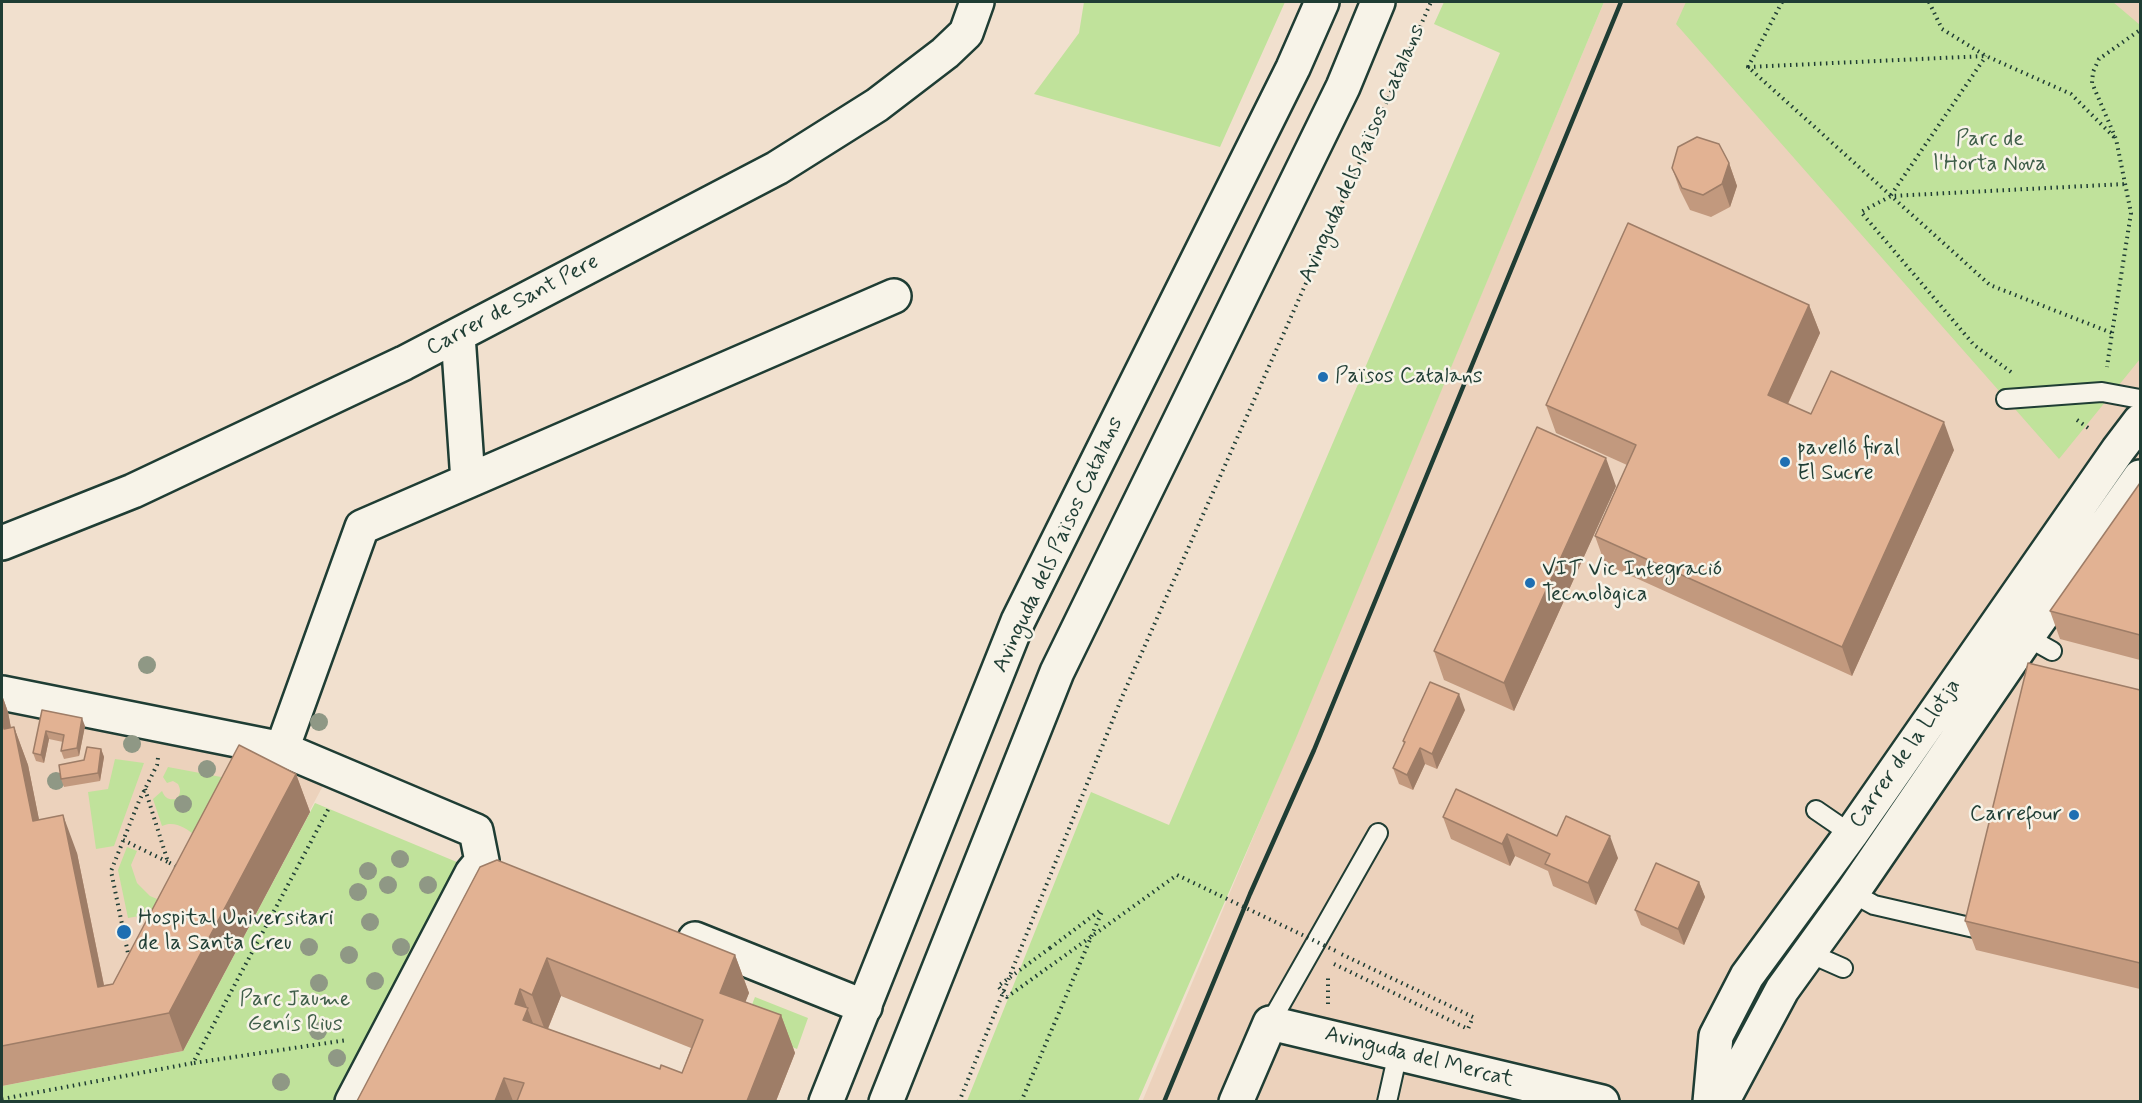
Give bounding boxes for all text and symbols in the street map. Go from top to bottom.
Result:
street label: Avinguda dels Països Catalans [1294,21,1432,287]
park label: Parc de l'Horta Nova [1934,127,2046,178]
street label: Carrer de Sant Pere [422,249,604,363]
place label: Països Catalans [1335,364,1483,390]
marker: Països Catalans [1316,370,1330,384]
street label: Avinguda dels Països Catalans [988,413,1130,677]
place label: pavelló firal El Sucre [1797,436,1900,488]
marker: pavelló firal El Sucre [1778,455,1792,469]
place label: VIT Vic Integració Tecnològica [1542,557,1722,608]
marker: VIT Vic Integració Tecnològica [1523,576,1537,590]
street label: Carrer de la Llotja [1845,674,1967,834]
place label: Carrefour [1970,802,2062,828]
marker: Carrefour [2067,808,2081,822]
place label: Hospital Universitari de la Santa Creu [138,906,333,957]
marker: Hospital Universitari de la Santa Creu [115,923,133,941]
park label: Parc Jaume Genís Rius [240,987,350,1038]
street label: Avinguda del Mercat [1322,1022,1516,1094]

